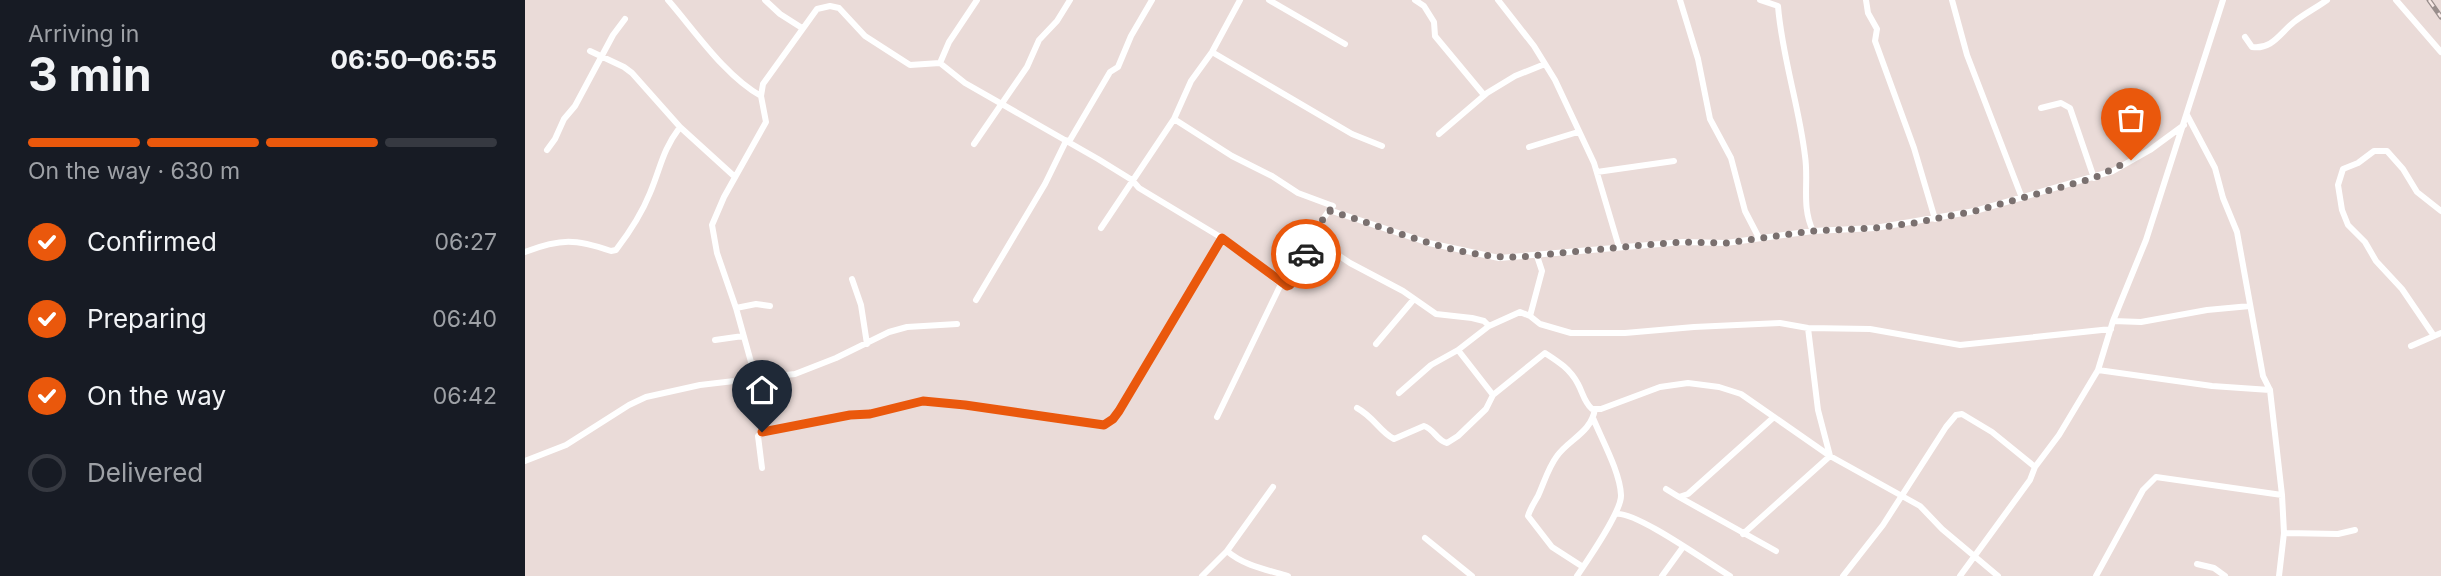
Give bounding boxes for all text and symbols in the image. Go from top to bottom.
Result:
text: Arriving in [28,20,139,48]
text: 06:50–06:55 [330,44,497,75]
text: 3 min [28,46,152,102]
pin [2101,88,2161,160]
icon: bag [2112,99,2150,137]
text: On the way · 630 m [28,157,240,185]
courier [1271,219,1341,289]
icon: check [28,223,66,261]
text: Confirmed [87,226,217,257]
text: 06:27 [435,228,497,256]
icon: car [1287,235,1325,273]
icon: check [28,300,66,338]
text: Preparing [87,303,207,334]
text: 06:40 [432,305,497,333]
pin [732,360,792,432]
icon: home [743,371,781,409]
icon: check [28,377,66,415]
text: On the way [87,380,226,411]
text: 06:42 [433,382,497,410]
text: Delivered [87,457,203,488]

